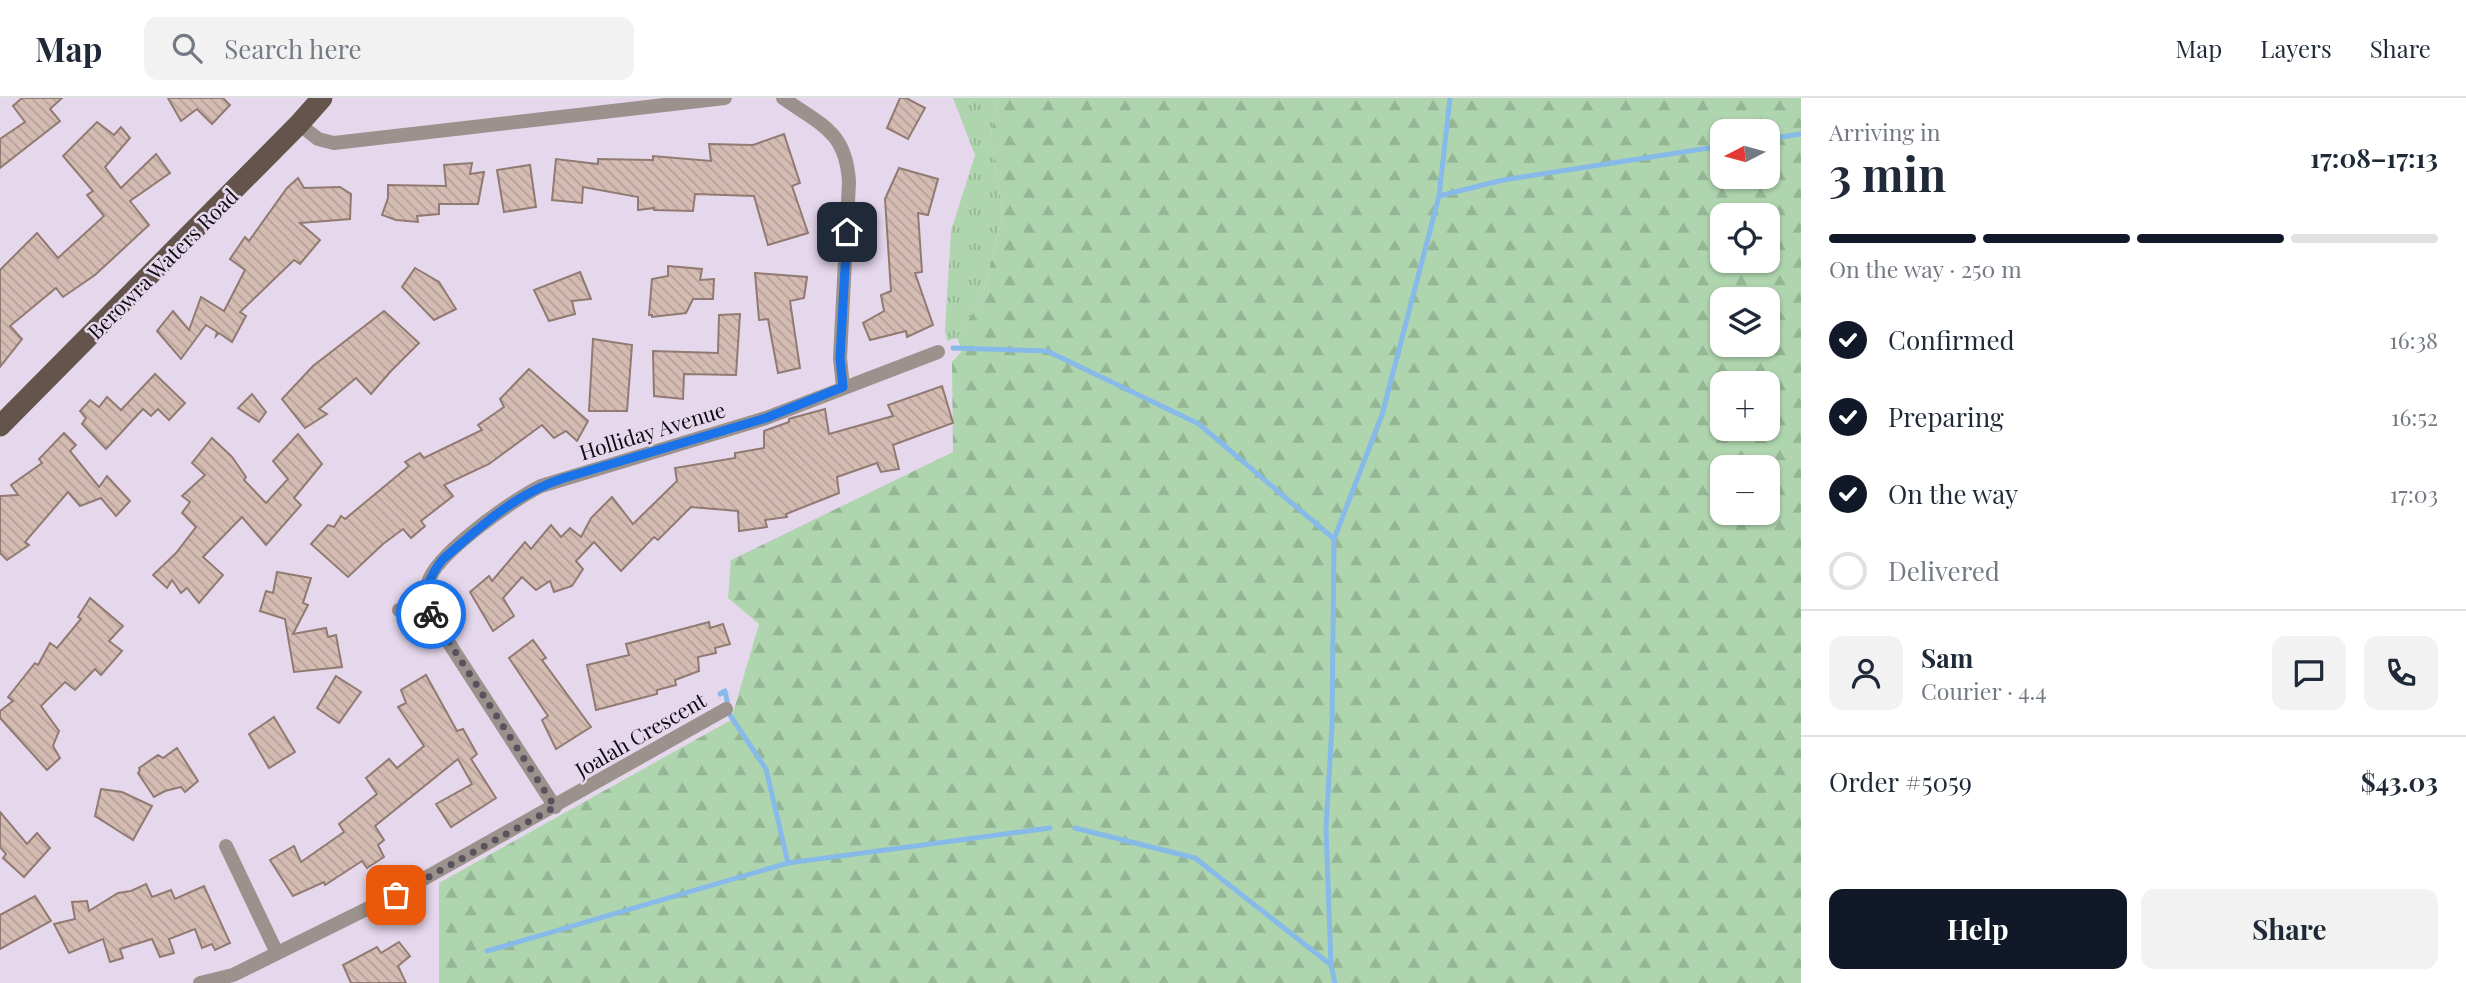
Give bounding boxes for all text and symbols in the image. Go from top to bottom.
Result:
search box [144,17,634,80]
text: Map [35,26,102,70]
icon: search [168,29,206,67]
text: Search here [224,31,362,66]
text: Map [2176,32,2222,64]
text: Layers [2260,32,2332,64]
text: Share [2370,32,2431,64]
text: Arriving in [1829,116,1941,147]
north arrow [1710,119,1780,189]
map controls [1710,119,1780,525]
text: 17:08–17:13 [2310,140,2438,175]
text: 3 min [1829,142,1946,204]
street label: Berowra Waters Road [81,182,243,344]
pin [817,202,877,262]
button: locate [1710,203,1780,273]
icon: home [828,213,866,251]
text: On the way · 250 m [1829,253,2022,284]
button: layers [1710,287,1780,357]
icon: check [1829,321,1867,359]
text: Confirmed [1888,322,2015,357]
text: 16:38 [2389,324,2438,355]
button: + [1710,371,1780,441]
street label: Holliday Avenue [576,394,728,466]
icon: check [1829,398,1867,436]
text: Preparing [1888,399,2004,434]
text: 16:52 [2391,401,2438,432]
button: − [1710,455,1780,525]
icon: check [1829,475,1867,513]
text: On the way [1888,476,2018,511]
text: 17:03 [2390,478,2438,509]
text: Delivered [1888,553,2000,588]
courier [396,579,466,649]
icon: bike [412,595,450,633]
button: person [1829,636,1903,710]
button: chat [2272,636,2346,710]
button: phone [2364,636,2438,710]
text: Sam [1921,640,1973,675]
text: Courier · 4.4 [1921,675,2047,706]
street label: Joalah Crescent [569,685,711,783]
text: Order #5059 [1829,764,1972,799]
text: $43.03 [2361,764,2438,799]
pin [366,865,426,925]
icon: bag [377,876,415,914]
button: Help [1829,889,2127,969]
button: Share [2141,889,2438,969]

